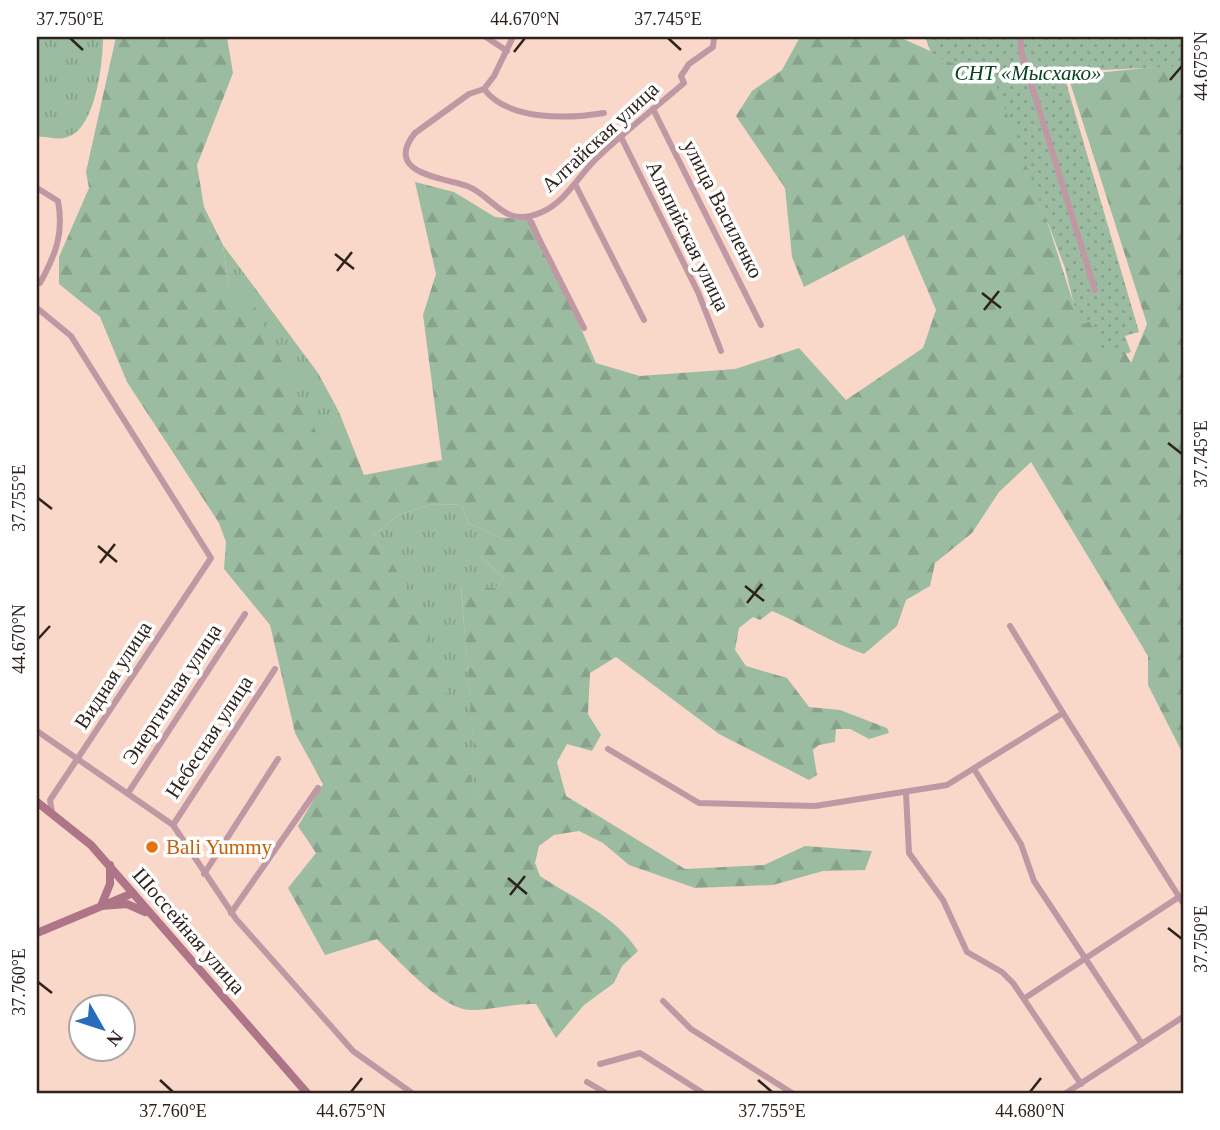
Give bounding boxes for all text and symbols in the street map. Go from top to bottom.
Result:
text: 37.750°E [36,9,104,29]
text: 44.670°N [490,9,560,29]
text: 37.745°E [634,9,702,29]
text: 44.675°N [1191,31,1211,101]
park label: СНТ «Мысхако» [955,61,1101,85]
street label: Алтайская улица [537,76,664,197]
street label: улица Василенко [678,136,768,282]
street label: Альпийская улица [641,157,735,316]
text: 37.745°E [1191,420,1211,488]
text: 37.755°E [9,464,29,532]
text: 44.670°N [9,604,29,674]
street label: Видная улица [69,616,157,733]
street label: Энергичная улица [118,619,227,769]
street label: Небесная улица [160,671,258,803]
place label: Bali Yummy [166,835,272,859]
marker: Bali Yummy [144,839,160,855]
street label: Шоссейная улица [128,863,251,999]
text: 37.750°E [1191,905,1211,973]
text: 37.760°E [9,948,29,1016]
north arrow [66,993,136,1064]
text: N [102,1026,127,1051]
text: 37.760°E [139,1101,207,1121]
text: 44.675°N [316,1101,386,1121]
text: 37.755°E [738,1101,806,1121]
text: 44.680°N [995,1101,1065,1121]

